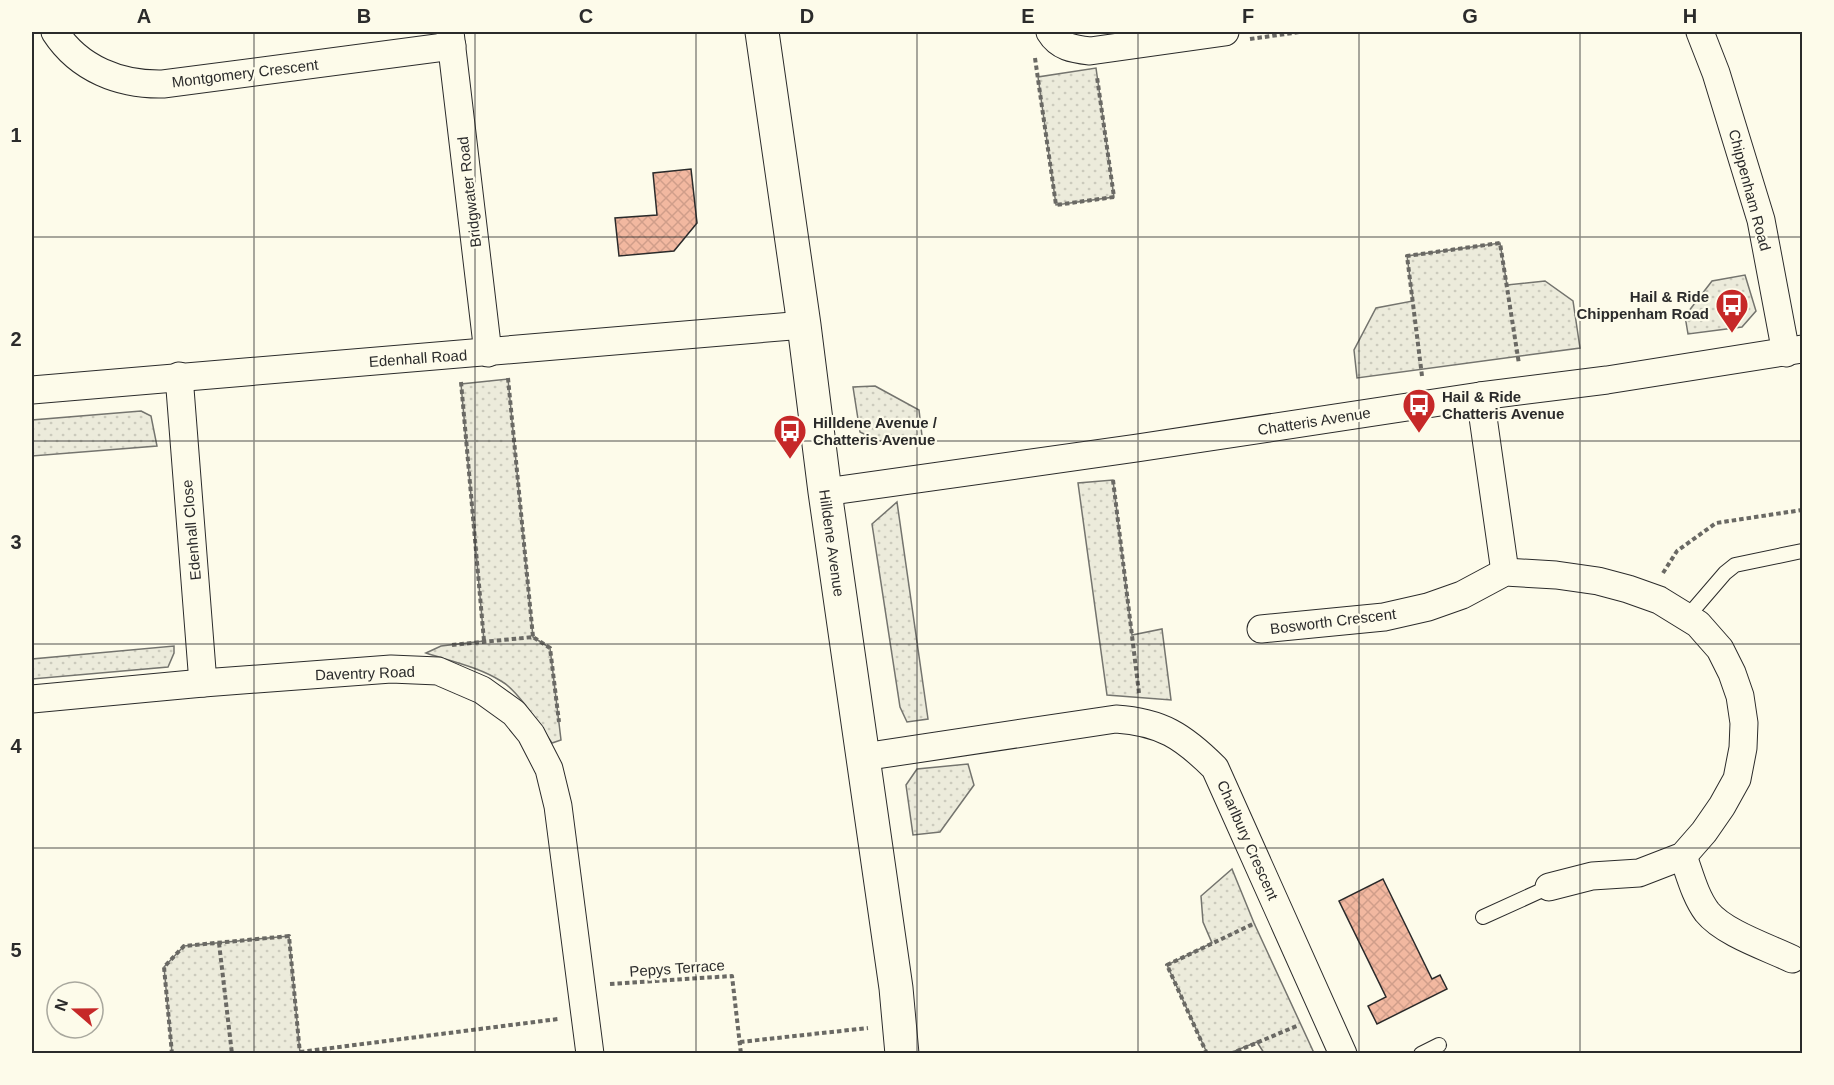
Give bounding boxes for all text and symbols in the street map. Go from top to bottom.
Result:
text: A [137,5,151,27]
text: B [357,5,371,27]
text: C [579,5,593,27]
text: D [800,5,814,27]
text: E [1021,5,1035,27]
text: F [1242,5,1254,27]
text: G [1462,5,1478,27]
text: H [1683,5,1697,27]
street label: Montgomery Crescent [171,55,320,90]
text: 1 [10,124,22,146]
street label: Chippenham Road [1726,127,1774,253]
street label: Bridgwater Road [454,136,484,248]
bus stop icon: Hail & Ride Chippenham Road [1714,287,1750,334]
place label: Hail & Ride Chippenham Road [1576,288,1709,322]
text: 2 [10,328,22,350]
street label: Edenhall Road [368,346,468,370]
bus stop icon: Hail & Ride Chatteris Avenue [1401,387,1437,434]
place label: Hail & Ride Chatteris Avenue [1442,388,1564,422]
street label: Chatteris Avenue [1256,404,1372,438]
bus stop icon: Hilldene Avenue / Chatteris Avenue [772,413,808,460]
place label: Hilldene Avenue / Chatteris Avenue [813,414,938,448]
street label: Edenhall Close [178,479,204,581]
street label: Hilldene Avenue [816,488,848,598]
text: 3 [10,531,22,553]
street label: Bosworth Crescent [1269,605,1398,637]
street label: Daventry Road [315,663,415,683]
text: 4 [10,735,22,757]
street label: Charlbury Crescent [1214,778,1282,903]
text: 5 [10,939,22,961]
street label: Pepys Terrace [629,956,725,980]
north arrow [45,980,105,1040]
text: N [51,997,71,1013]

